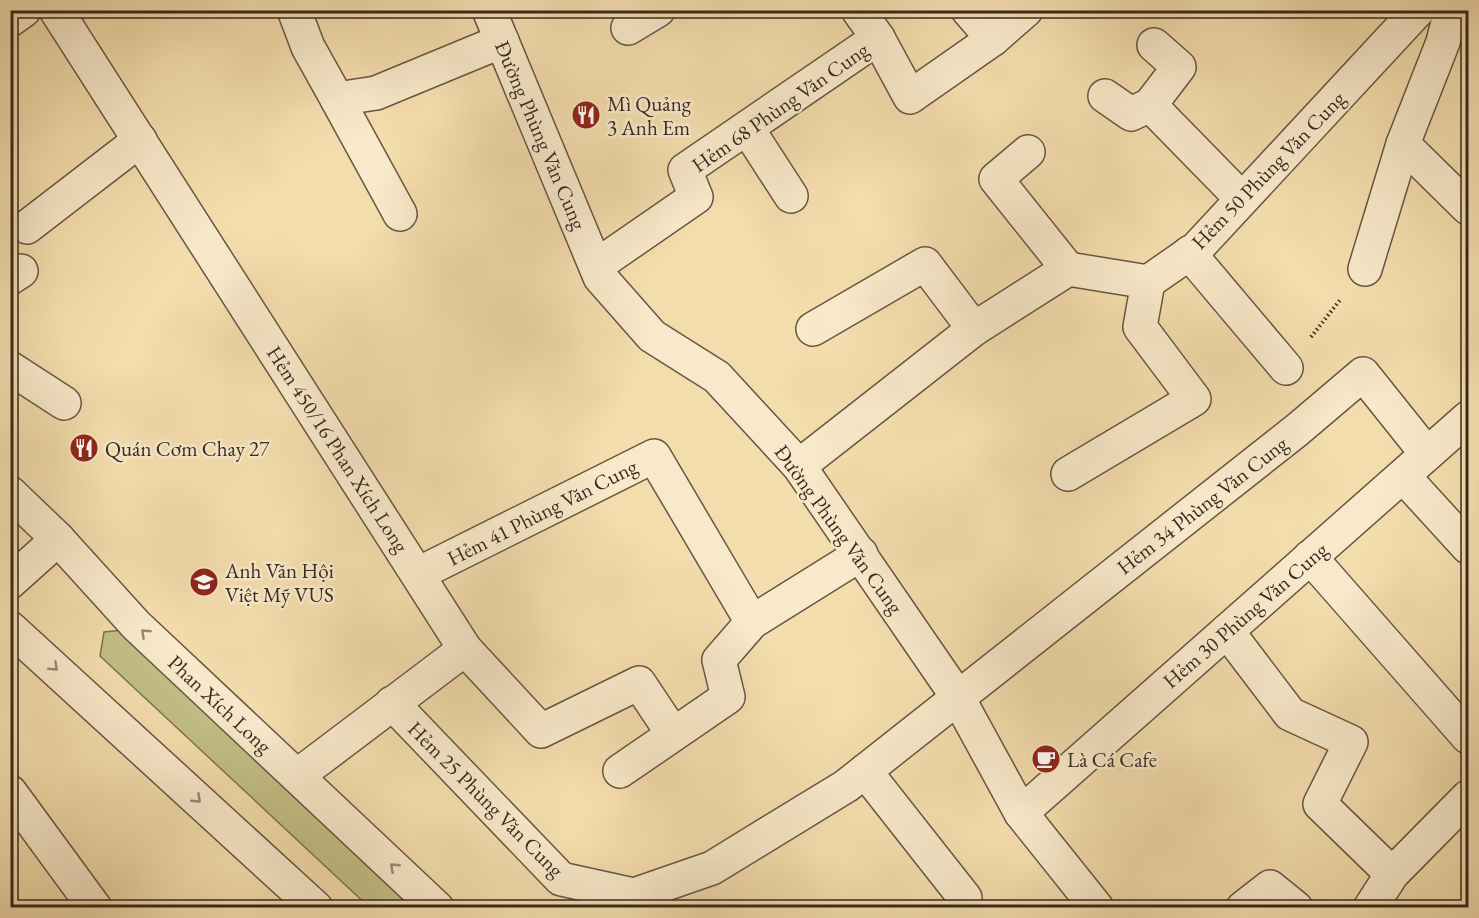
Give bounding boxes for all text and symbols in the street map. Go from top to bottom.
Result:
street label: Hẻm 68 Phùng Văn Cung [686,35,874,178]
street label: Đường Phùng Văn Cung [489,37,593,234]
street label: Hẻm 50 Phùng Văn Cung [1185,85,1351,255]
place label: Mì Quảng 3 Anh Em [607,90,692,141]
restaurant icon: Mì Quảng 3 Anh Em [570,99,602,131]
street label: Hẻm 450/16 Phan Xích Long [261,340,415,558]
street label: Hẻm 34 Phùng Văn Cung [1111,429,1294,580]
restaurant icon: Quán Cơm Chay 27 [68,432,100,464]
place label: Quán Cơm Chay 27 [105,435,270,463]
street label: Đường Phùng Văn Cung [769,439,910,620]
street label: Hẻm 41 Phùng Văn Cung [442,452,642,572]
street label: Hẻm 30 Phùng Văn Cung [1157,535,1334,694]
place label: Anh Văn Hội Việt Mỹ VUS [224,557,334,608]
school or university icon: Anh Văn Hội Việt Mỹ VUS [188,566,220,598]
one-way arrow [141,629,152,640]
street label: Phan Xích Long [162,649,278,760]
one-way arrow [47,660,57,671]
street label: Hẻm 25 Phùng Văn Cung [402,715,570,883]
cafe icon: Là Cá Cafe [1030,743,1062,775]
place label: Là Cá Cafe [1067,746,1157,773]
one-way arrow [191,792,201,803]
one-way arrow [390,864,401,875]

